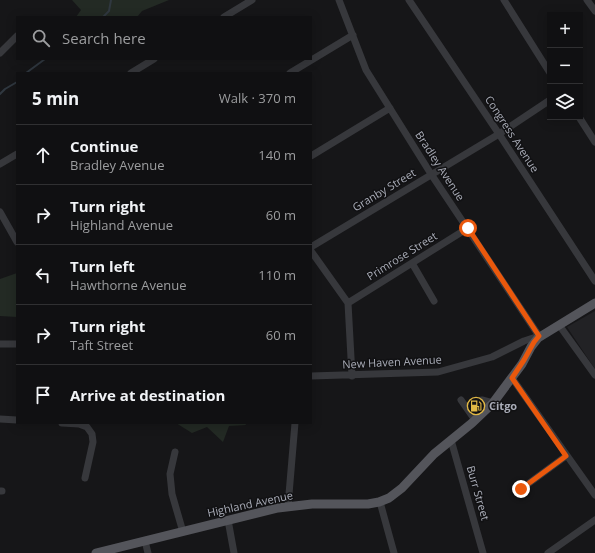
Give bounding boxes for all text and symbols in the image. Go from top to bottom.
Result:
map controls [547,12,583,120]
button: + [547,12,583,48]
search box [16,16,312,60]
icon: search [30,27,52,49]
text: Search here [62,28,146,48]
button: − [547,48,583,84]
button: layers [547,84,583,120]
text: 5 min [32,87,79,110]
text: Walk · 370 m [219,89,296,107]
street label: Congress Avenue [482,92,543,175]
street label: Bradley Avenue [412,128,469,203]
text: Continue [70,136,138,156]
icon: ahead [32,144,54,166]
text: 140 m [258,146,296,164]
text: Bradley Avenue [70,156,165,174]
street label: Granby Street [349,165,418,214]
text: Turn right [70,196,145,216]
icon: right [32,204,54,226]
text: 60 m [266,206,296,224]
text: Highland Avenue [70,216,173,234]
route start [459,219,477,237]
street label: Primrose Street [364,228,440,283]
text: Turn left [70,256,135,276]
icon: left [32,264,54,286]
text: 110 m [258,266,296,284]
text: Hawthorne Avenue [70,276,187,294]
text: Turn right [70,316,145,336]
icon: right [32,324,54,346]
text: 60 m [266,326,296,344]
text: Taft Street [70,336,133,354]
street label: New Haven Avenue [342,351,442,372]
icon: arrive [32,384,54,406]
text: Arrive at destination [70,385,225,405]
fuel station icon: Citgo [466,396,486,416]
place label: Citgo [489,398,517,413]
street label: Burr Street [463,464,493,522]
route end [512,480,530,498]
street label: Highland Avenue [206,487,294,520]

